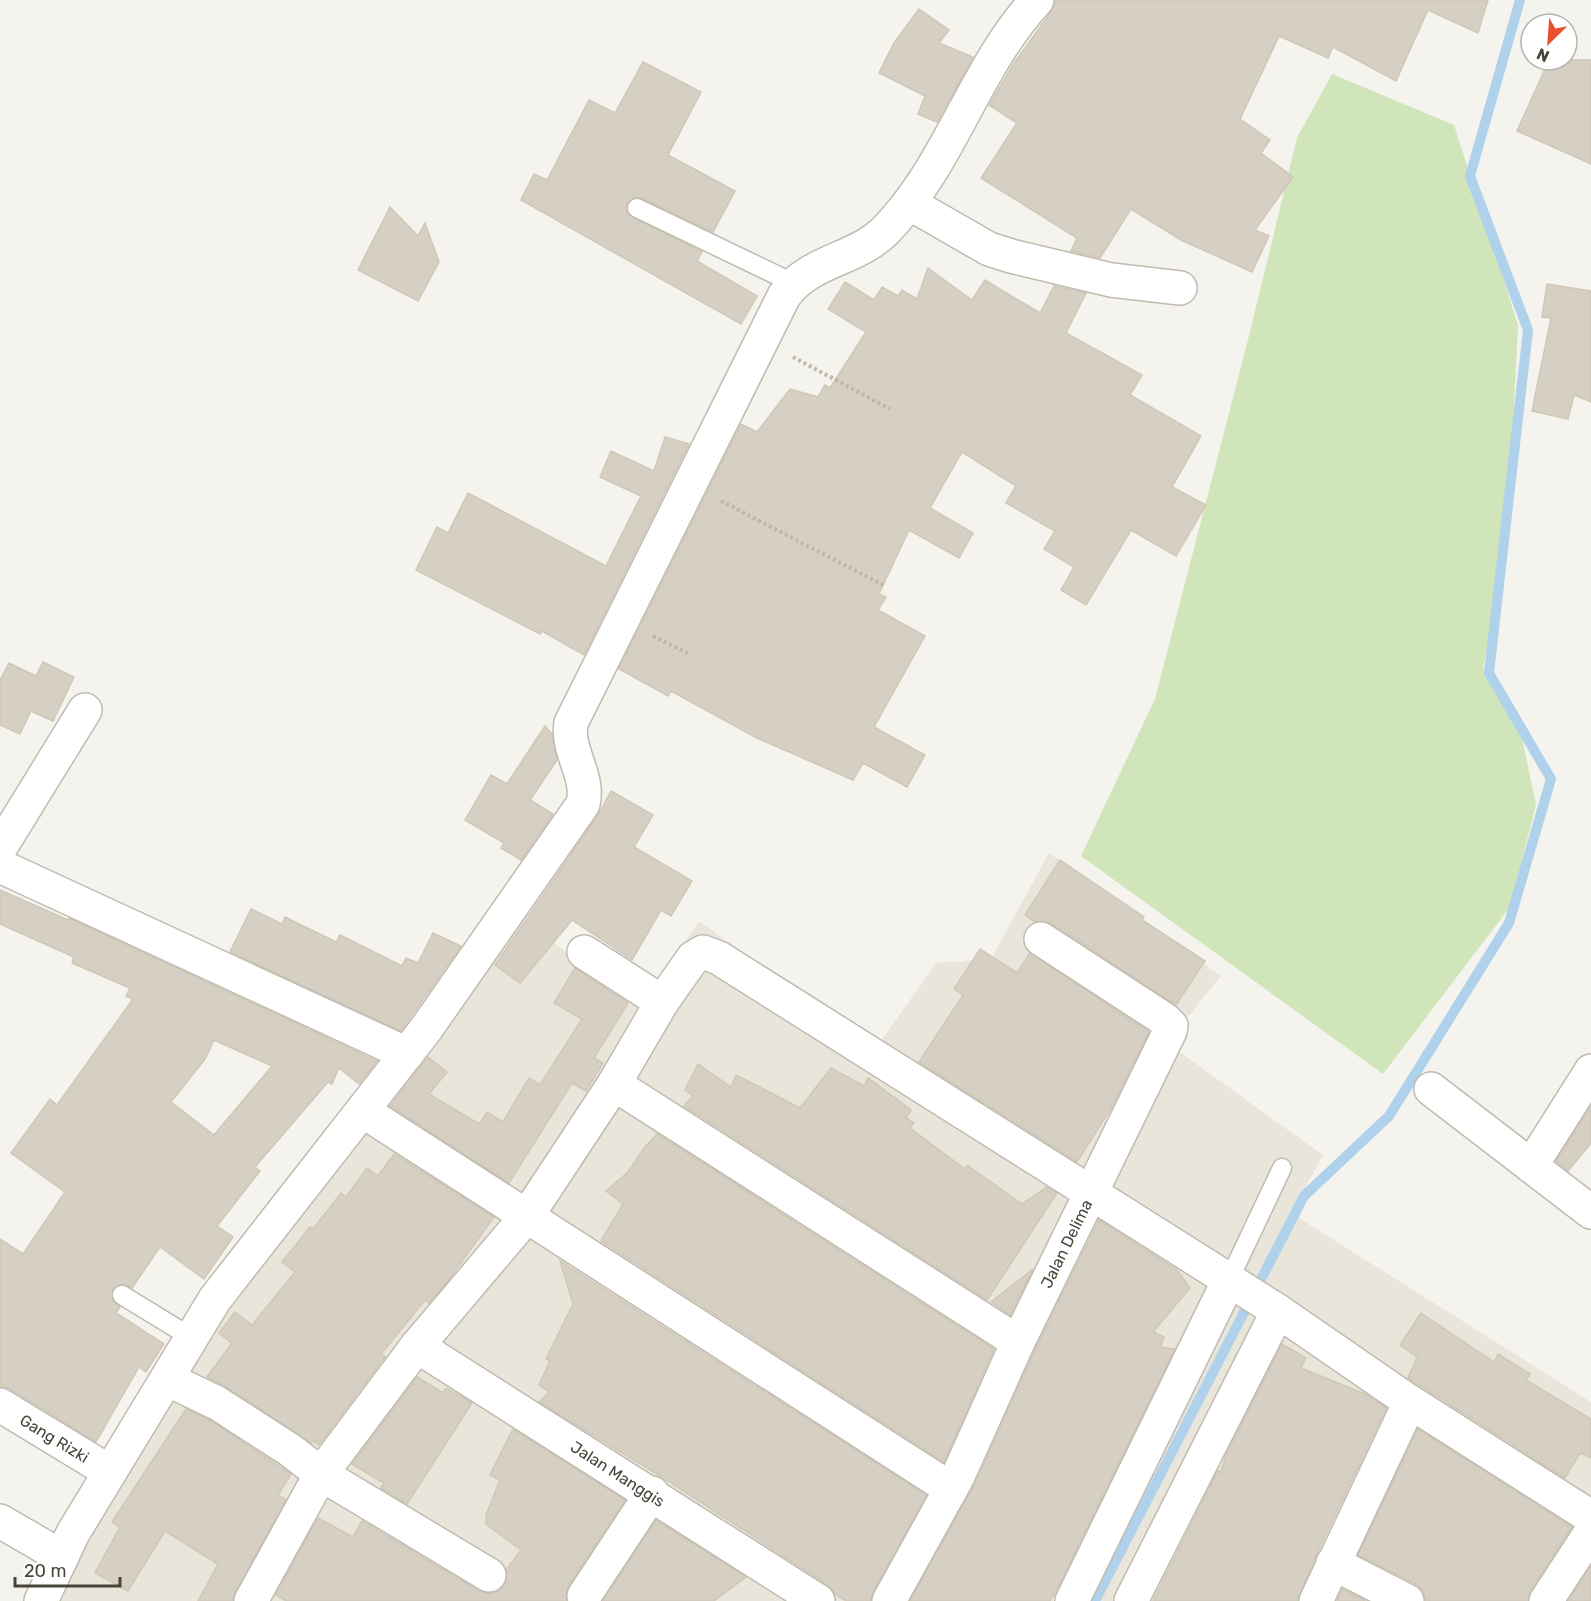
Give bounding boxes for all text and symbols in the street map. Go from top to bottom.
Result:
north arrow [1519,12,1579,72]
text: N [1534,44,1552,66]
street label: Jalan Delima [1036,1196,1096,1291]
street label: Gang Rizki [17,1410,93,1467]
street label: Jalan Manggis [567,1437,668,1511]
scale bar [15,1550,120,1588]
text: 20 m [24,1560,66,1582]

